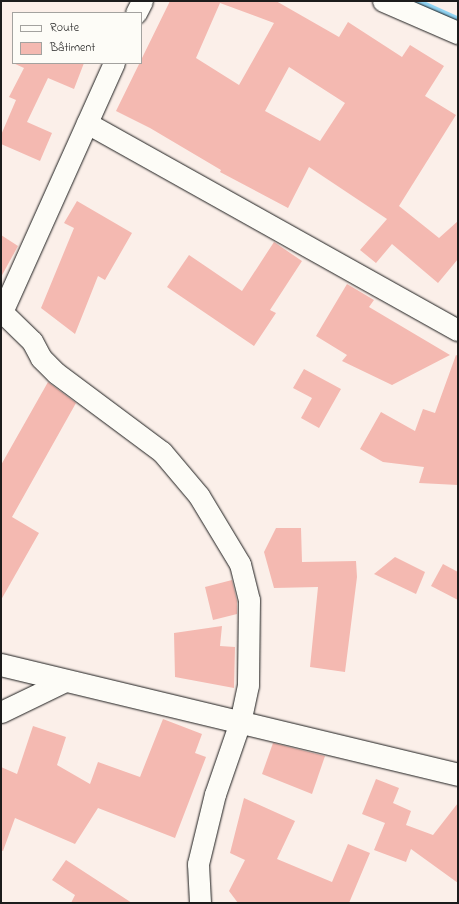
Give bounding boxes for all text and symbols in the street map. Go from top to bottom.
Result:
legend [12,12,142,64]
text: Route [50,19,79,37]
text: Bâtiment [50,39,95,57]

